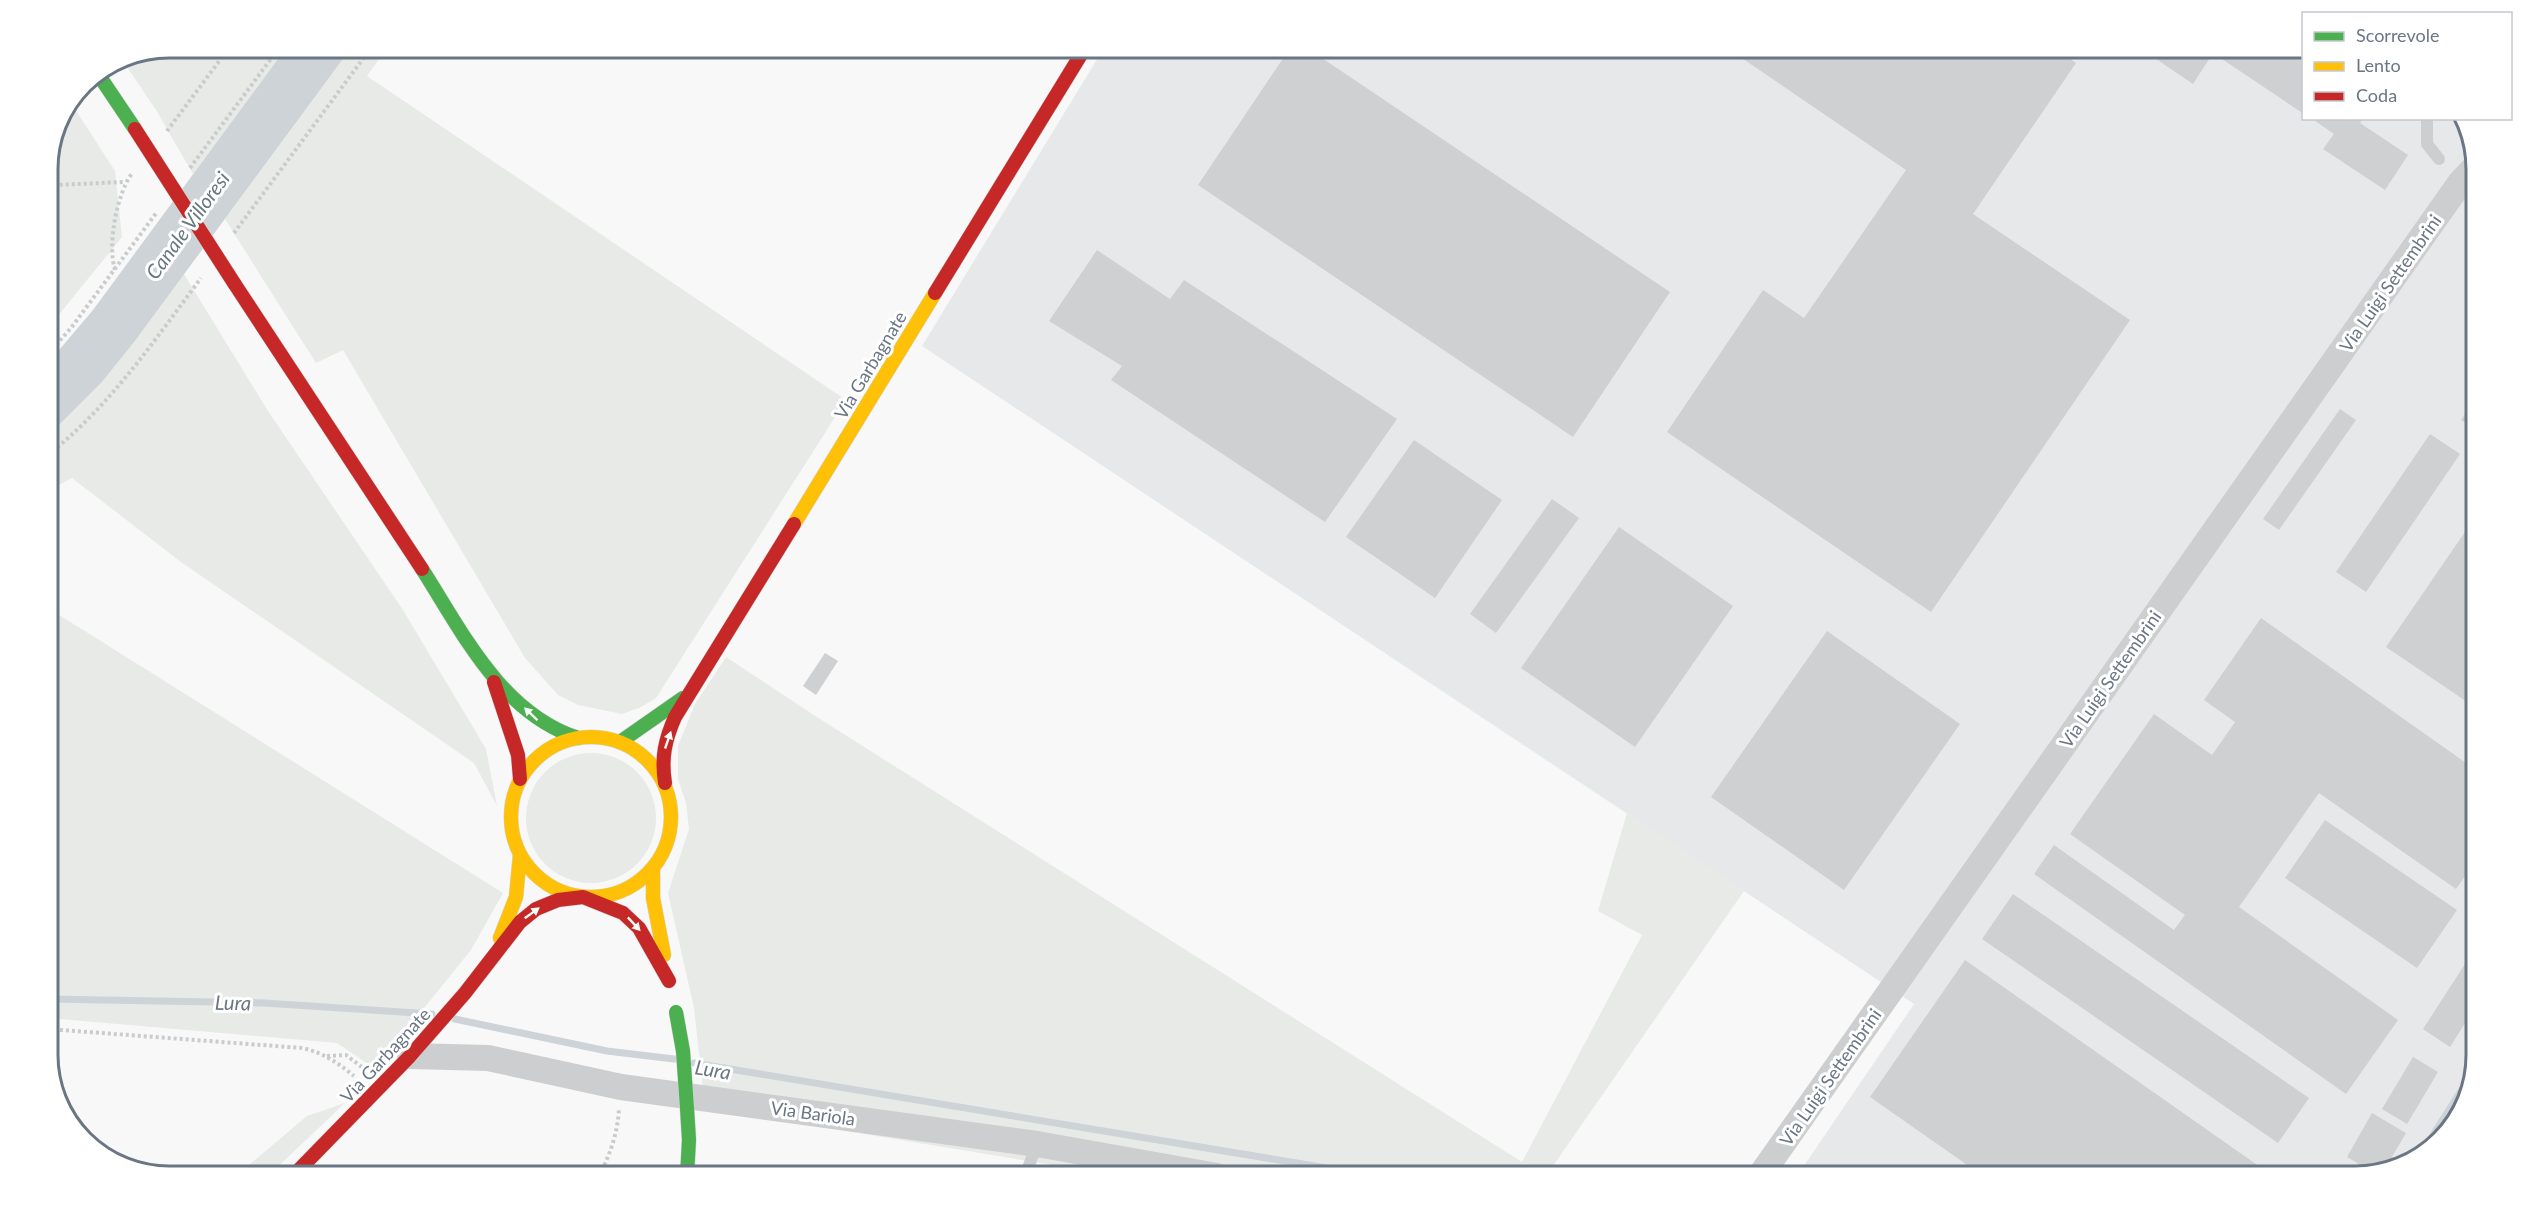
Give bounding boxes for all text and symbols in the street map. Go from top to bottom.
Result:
legend [2302,12,2512,120]
text: Scorrevole [2356,24,2439,46]
text: Lento [2356,54,2401,76]
text: Coda [2356,84,2397,106]
water label: Canale Villoresi [140,166,234,283]
street label: Via Luigi Settembrini [2334,210,2446,356]
street label: Via Garbagnate [829,307,911,423]
street label: Via Luigi Settembrini [2054,606,2166,752]
one-way arrow [524,708,538,722]
one-way arrow [663,730,673,748]
one-way arrow [524,907,540,919]
one-way arrow [627,916,641,931]
water label: Lura [215,990,251,1014]
street label: Via Garbagnate [335,1003,435,1107]
street label: Via Luigi Settembrini [1774,1004,1886,1150]
water label: Lura [693,1054,733,1084]
street label: Via Bariola [769,1096,857,1130]

